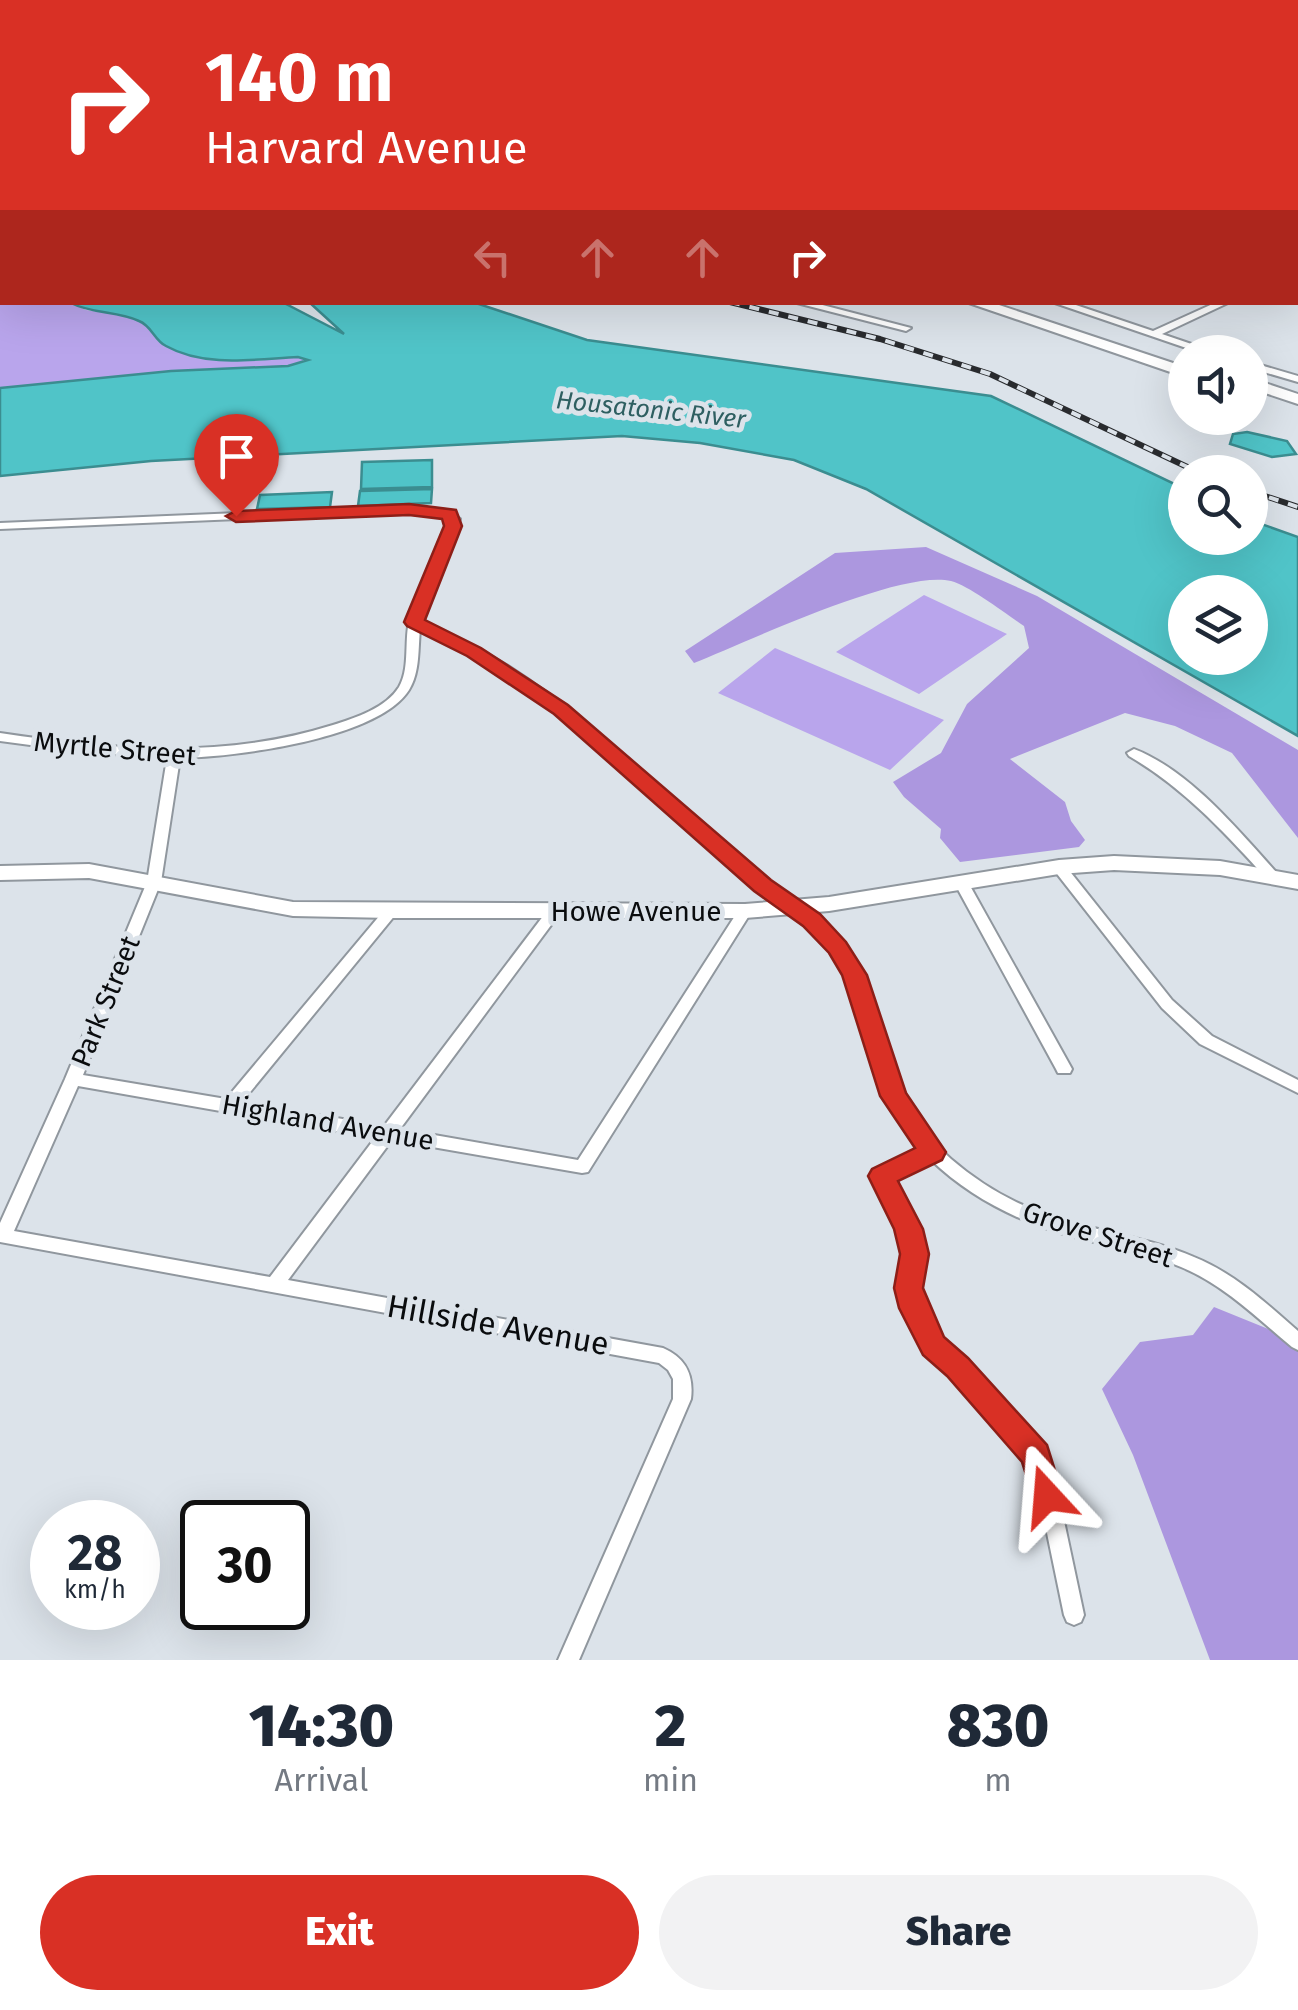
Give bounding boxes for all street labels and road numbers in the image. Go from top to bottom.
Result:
street label: Myrtle Street [32,725,198,772]
street label: Howe Avenue [550,895,722,928]
street label: Park Street [64,930,147,1072]
street label: Highland Avenue [219,1088,437,1157]
street label: Grove Street [1018,1195,1178,1275]
street label: Hillside Avenue [384,1287,612,1363]

